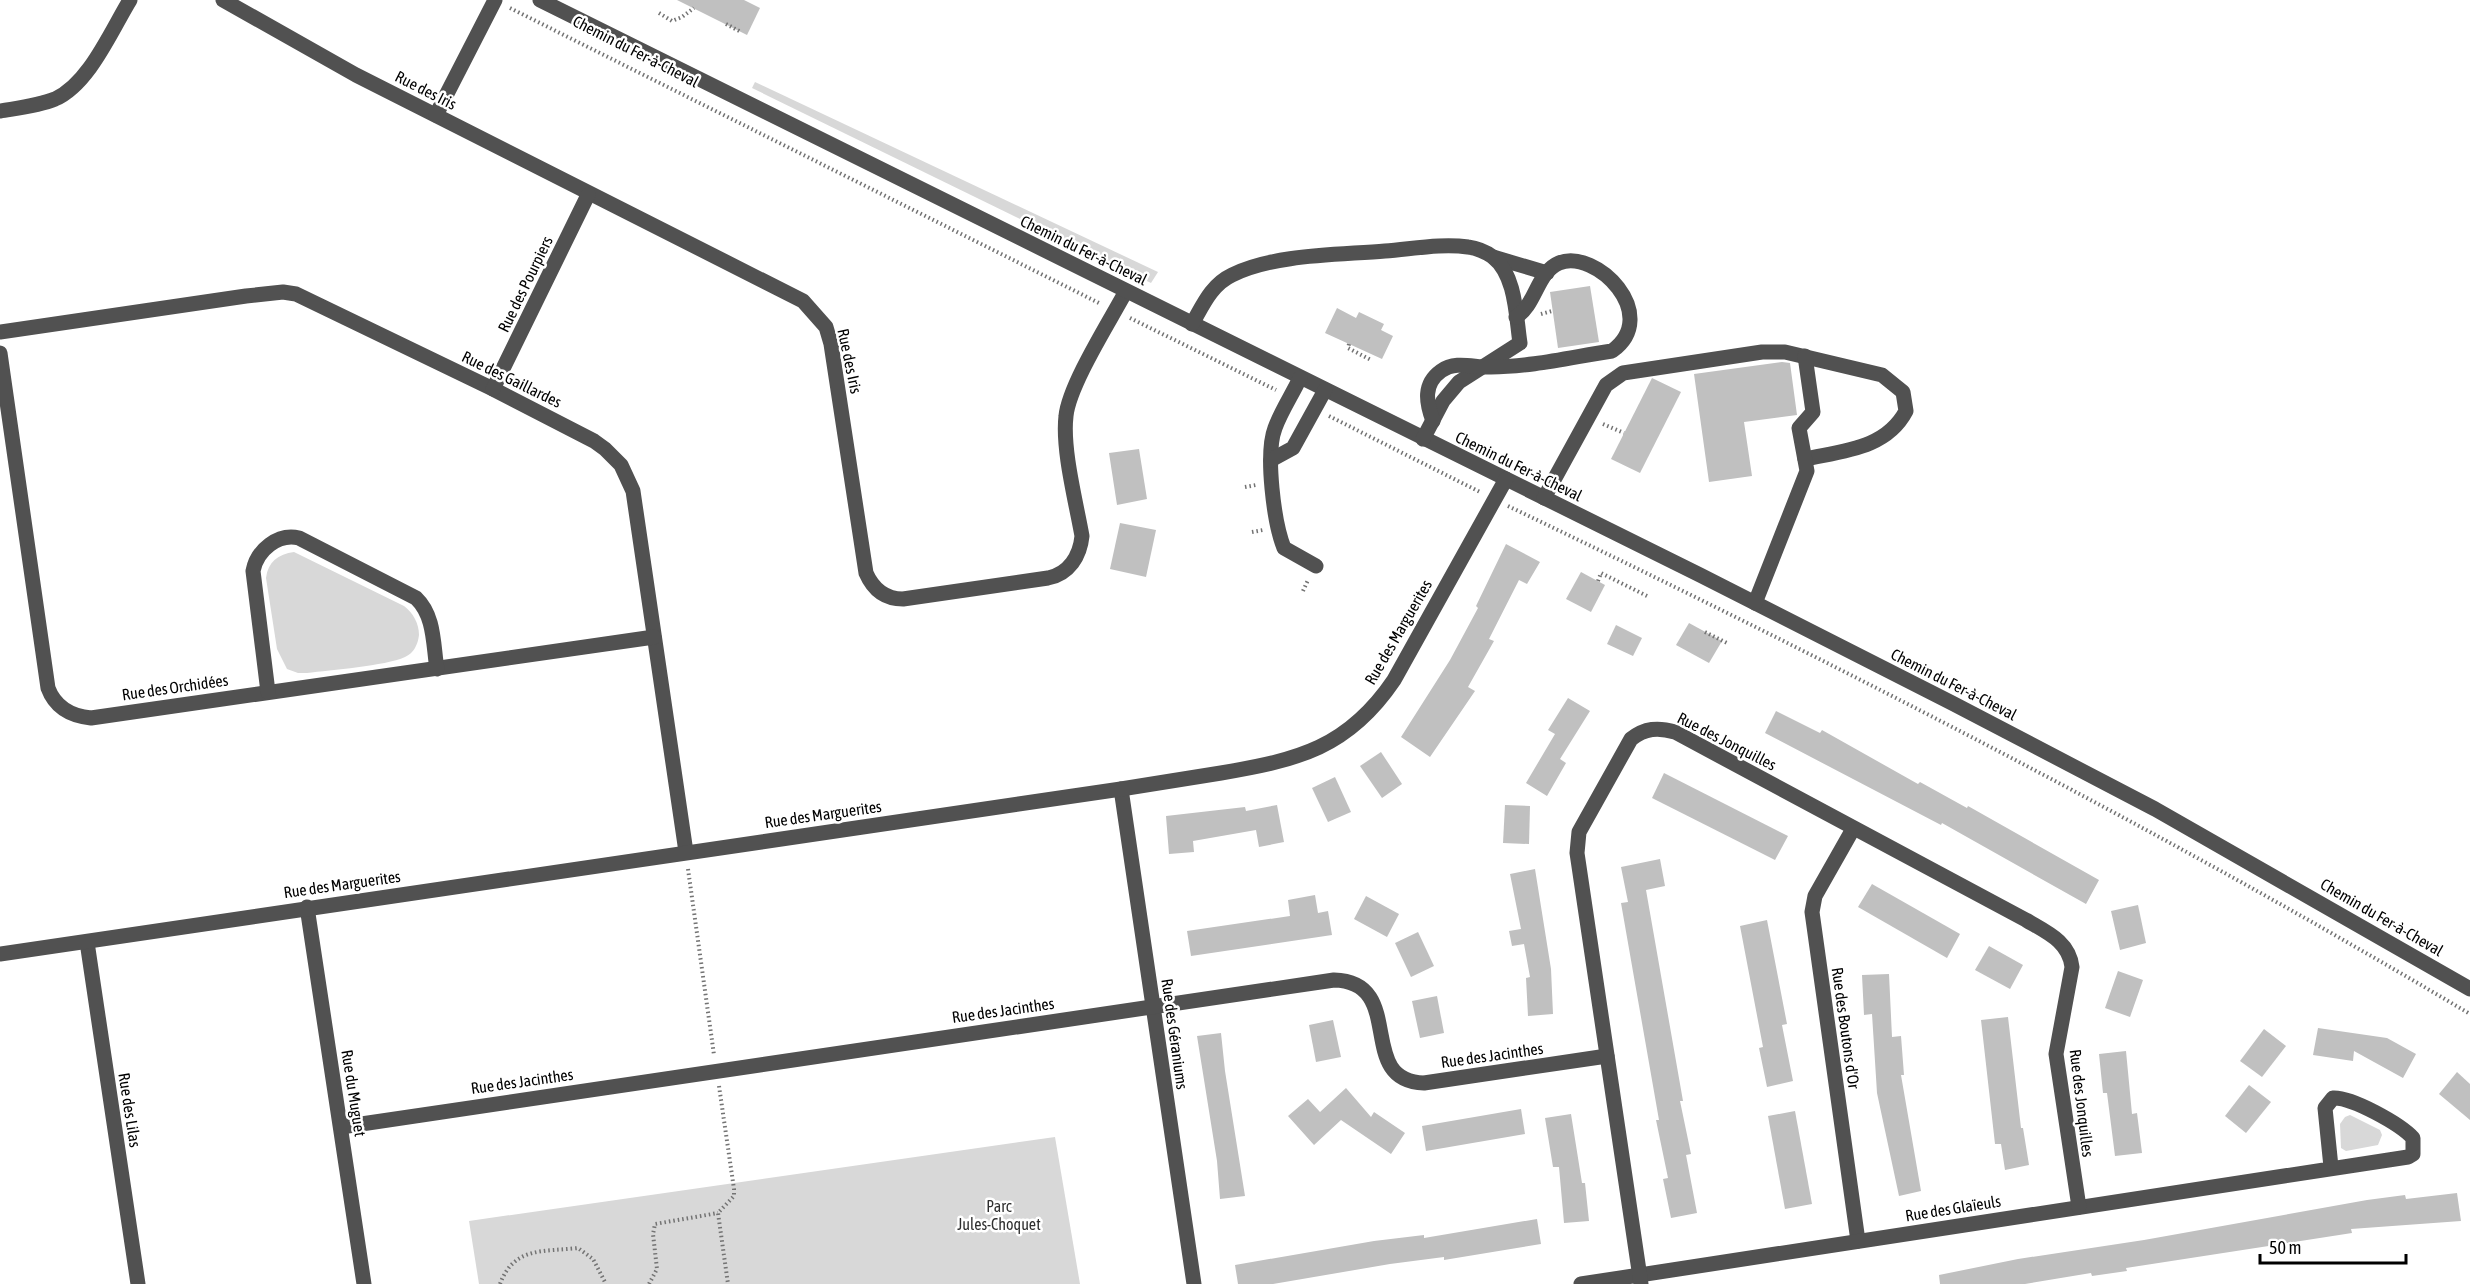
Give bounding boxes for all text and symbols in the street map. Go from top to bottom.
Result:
street label: Chemin du Fer-à-Cheval [570,12,703,91]
street label: Rue des Iris [393,67,460,113]
street label: Chemin du Fer-à-Cheval [1018,212,1151,289]
street label: Rue des Pourpiers [494,233,557,335]
street label: Rue des Iris [834,327,866,395]
street label: Rue des Gaillardes [459,347,565,411]
street label: Chemin du Fer-à-Cheval [1453,428,1586,505]
street label: Rue des Marguerites [1361,576,1436,688]
street label: Chemin du Fer-à-Cheval [1888,645,2021,724]
street label: Rue des Orchidées [121,671,230,703]
street label: Rue des Jonquilles [1674,708,1780,775]
street label: Rue des Marguerites [763,797,883,832]
street label: Rue des Marguerites [282,867,402,902]
street label: Chemin du Fer-à-Cheval [2317,875,2447,960]
street label: Rue des Boutons d'Or [1829,966,1863,1090]
street label: Rue des Géraniums [1158,977,1192,1091]
street label: Rue des Jacinthes [951,994,1056,1026]
street label: Rue des Jacinthes [1440,1039,1545,1071]
street label: Rue du Muguet [337,1048,370,1138]
street label: Rue des Jonquilles [2065,1048,2098,1158]
street label: Rue des Jacinthes [470,1065,575,1097]
street label: Rue des Lilas [115,1072,145,1149]
street label: Rue des Glaïeuls [1904,1192,2002,1224]
park label: Parc Jules-Choquet [957,1197,1041,1234]
scale bar [2260,1227,2406,1265]
text: 50 m [2269,1237,2301,1258]

